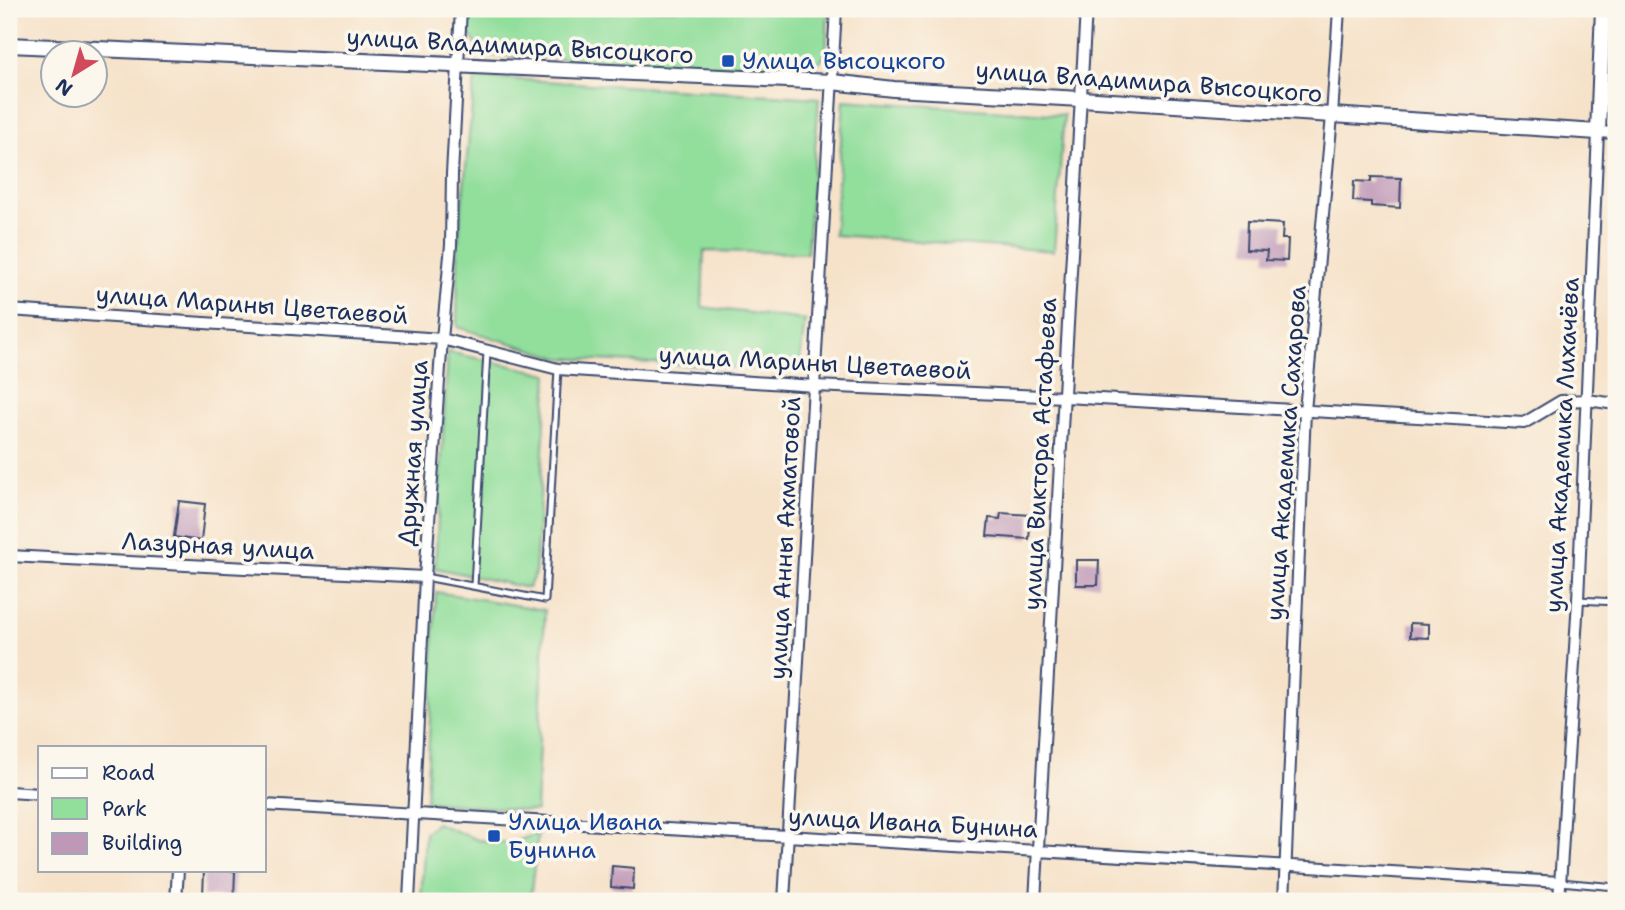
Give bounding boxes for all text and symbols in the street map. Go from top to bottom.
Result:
street label: улица Владимира Высоцкого [346,21,694,71]
north arrow [38,38,108,108]
place label: Улица Высоцкого [742,45,946,77]
marker: Улица Высоцкого [720,53,736,69]
street label: улица Владимира Высоцкого [974,54,1324,110]
text: N [51,73,78,102]
street label: улица Академика Лихачёва [1537,276,1587,614]
street label: улица Марины Цветаевой [95,278,409,332]
street label: улица Академика Сахарова [1258,284,1314,622]
street label: улица Виктора Астафьева [1016,297,1064,611]
street label: улица Марины Цветаевой [658,339,972,387]
street label: Дружная улица [391,359,435,547]
street label: улица Анны Ахматовой [762,396,808,680]
street label: Лазурная улица [121,525,315,567]
legend [38,746,266,872]
text: Road [102,759,155,787]
text: Park [102,795,147,823]
street label: улица Ивана Бунина [787,800,1039,846]
place label: Улица Ивана Бунина [508,806,662,866]
marker: Улица Ивана Бунина [486,828,502,844]
text: Building [102,829,182,857]

